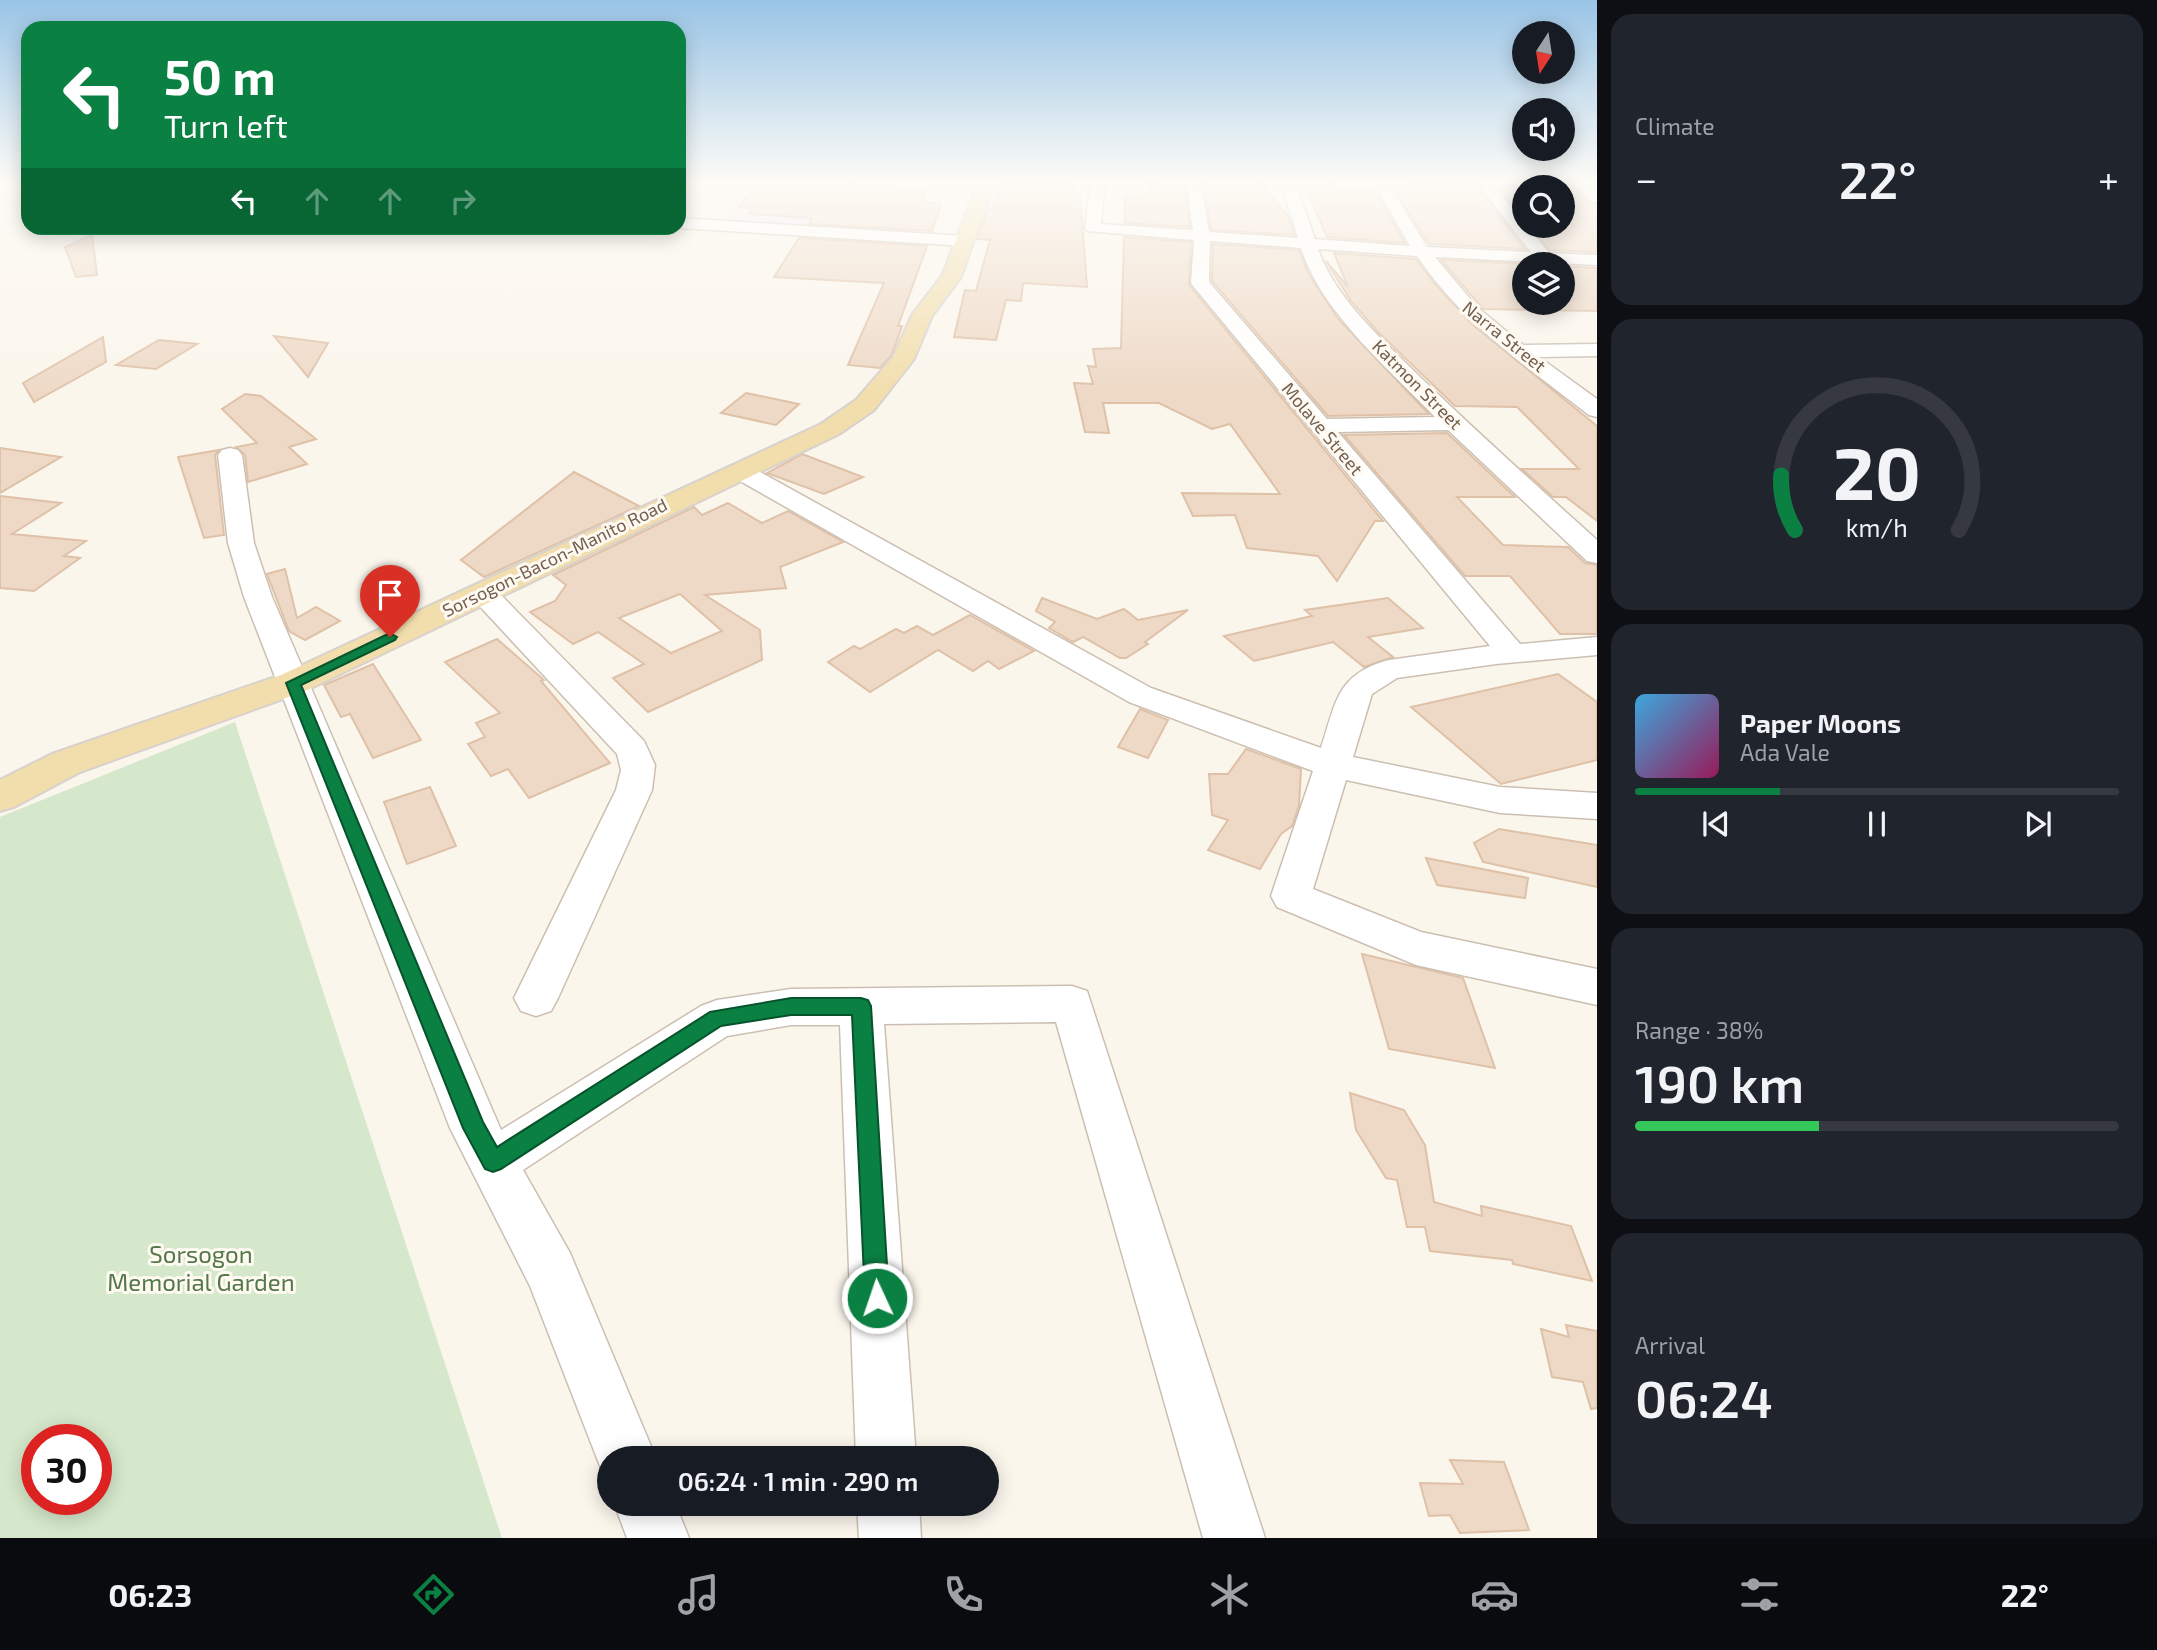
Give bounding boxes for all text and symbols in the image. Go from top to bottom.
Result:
north arrow [1512,21,1575,84]
map controls [1512,21,1575,315]
text: 50 m [164,46,276,105]
icon: left [49,49,140,140]
button: sound [1512,98,1575,161]
text: Turn left [164,106,288,144]
text: Climate [1635,112,1715,140]
text: 22° [1839,147,1917,209]
text: − [1635,155,1657,201]
text: + [2098,155,2119,201]
button: search [1512,175,1575,238]
icon: left [225,182,263,220]
icon: ahead [298,182,336,220]
icon: ahead [371,182,409,220]
icon: right [444,182,482,220]
button: layers [1512,252,1575,315]
street label: Narra Street [1458,296,1551,377]
street label: Katmon Street [1368,335,1467,434]
street label: Molave Street [1278,377,1368,479]
text: 20 [1833,428,1921,516]
street label: Sorsogon-Bacon-Manito Road [439,493,670,621]
text: km/h [1846,512,1908,542]
pin [360,565,420,637]
icon: arrive [371,576,409,614]
text: Paper Moons [1740,707,1901,738]
text: Ada Vale [1740,738,1830,766]
icon: previous [1697,805,1735,843]
icon: pause [1858,805,1896,843]
icon: next [2019,805,2057,843]
text: Range · 38% [1635,1016,1763,1044]
text: 190 km [1635,1051,1804,1113]
park label: Sorsogon Memorial Garden [107,1239,295,1296]
position arrow [840,1261,914,1335]
text: Arrival [1635,1331,1705,1359]
text: 06:24 [1635,1366,1773,1428]
speed limit sign: 30 [21,1424,112,1515]
text: 06:24 · 1 min · 290 m [678,1465,918,1496]
icon: directions [409,1570,458,1619]
icon: music [674,1570,723,1619]
icon: phone [939,1570,988,1619]
icon: climate [1205,1570,1254,1619]
icon: car [1470,1570,1519,1619]
icon: filters [1735,1570,1784,1619]
text: 06:23 [108,1575,192,1613]
text: 22° [2001,1575,2049,1613]

